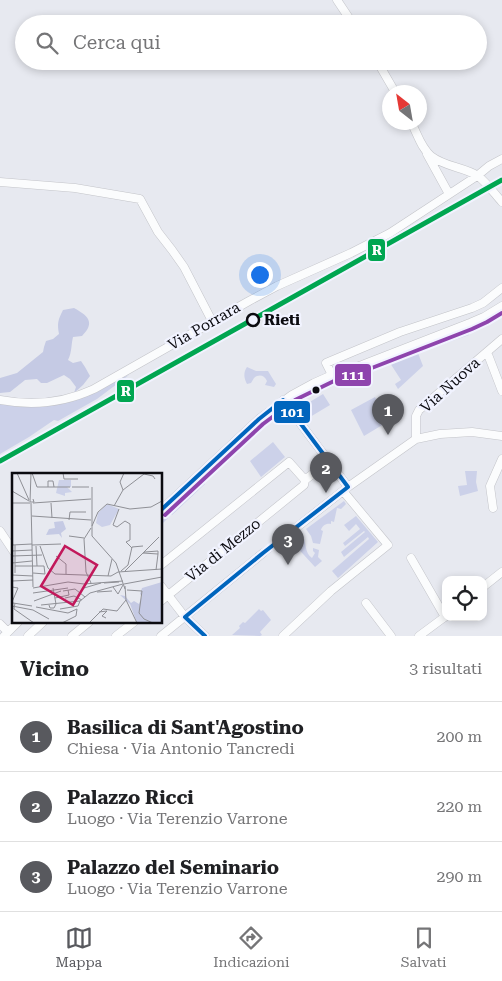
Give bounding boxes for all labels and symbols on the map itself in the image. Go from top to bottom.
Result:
north arrow [382,85,427,130]
line badge: R [367,238,386,262]
text: R [372,242,383,258]
your location [247,262,273,288]
street label: Via Porrara [165,298,243,354]
place label: Rieti [264,311,300,329]
marker: Rieti [246,313,260,327]
street label: Via Nuova [417,354,483,416]
line badge: 111 [334,363,372,387]
text: 111 [341,367,365,383]
line badge: R [116,379,135,403]
text: R [121,383,132,399]
unlabelled marker [311,385,321,395]
pin: 1 [372,394,404,435]
line badge: 101 [273,400,311,424]
text: 101 [280,404,304,420]
pin: 2 [310,452,342,493]
inset map [12,473,162,624]
street label: Via di Mezzo [182,514,264,586]
pin: 3 [272,524,304,565]

